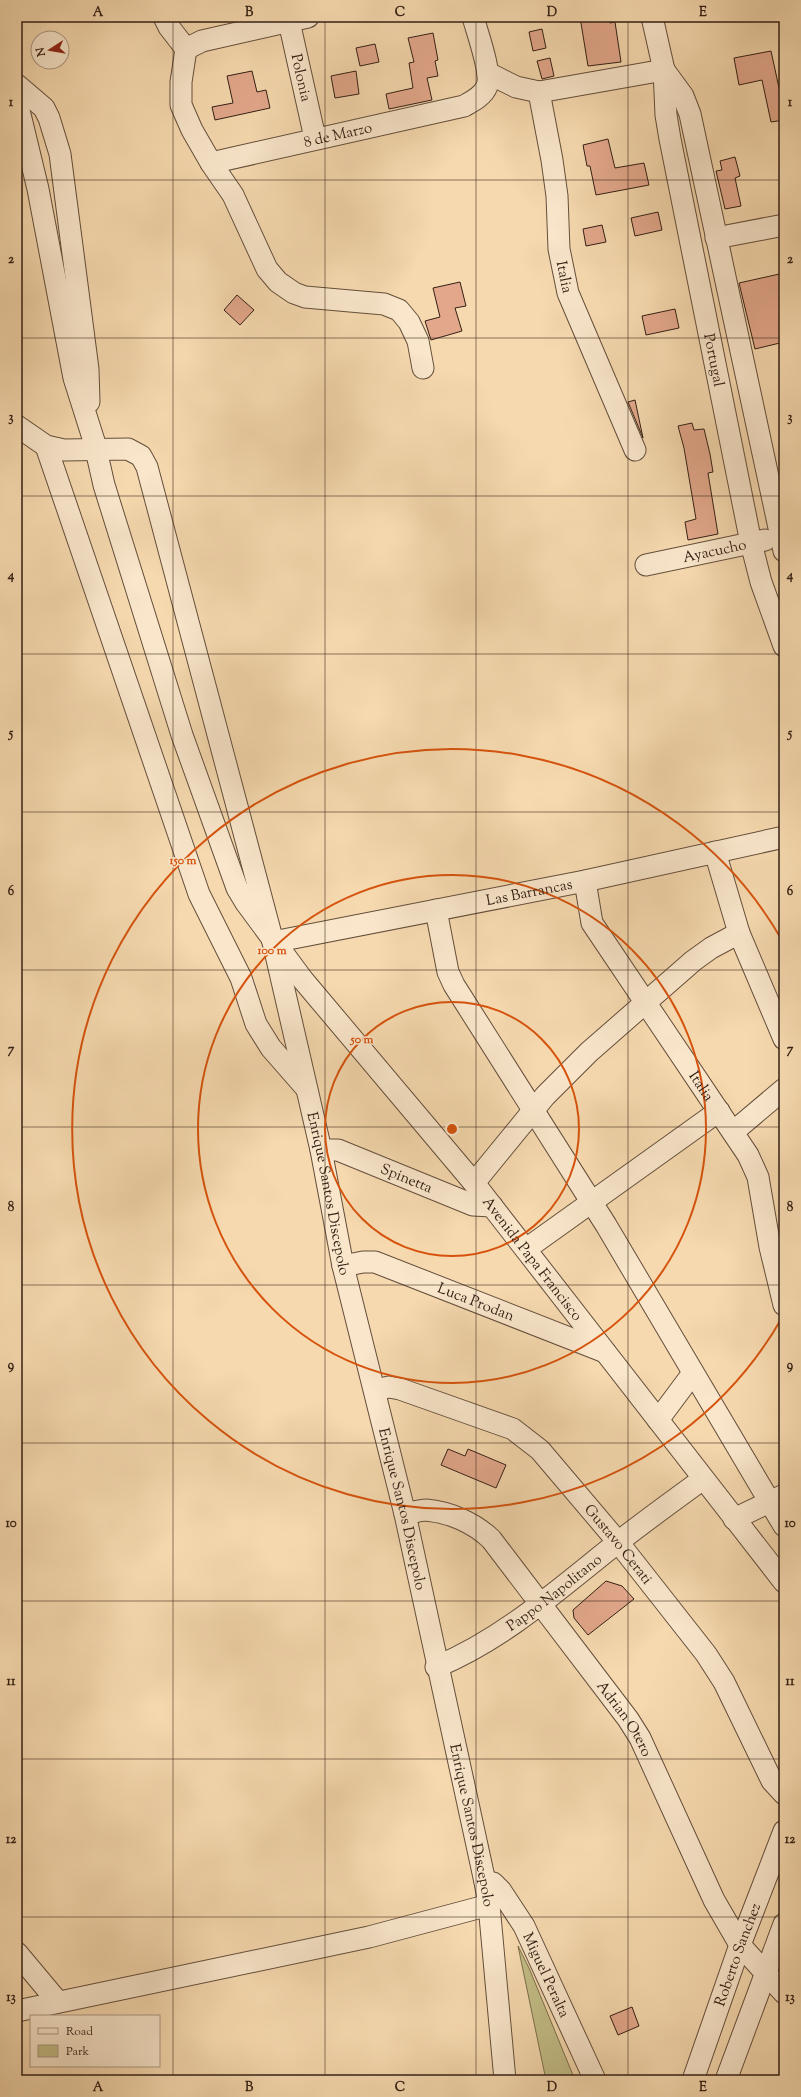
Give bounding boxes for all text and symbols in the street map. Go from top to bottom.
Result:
text: A [93,4,104,22]
text: B [245,4,254,22]
text: C [395,4,405,22]
text: D [547,4,557,22]
text: E [699,4,707,22]
north arrow [30,30,70,70]
text: N [32,46,50,59]
street label: Polonia [285,52,316,104]
text: 1 [9,94,14,112]
text: 1 [788,94,793,112]
street label: 8 de Marzo [302,118,374,154]
text: 2 [8,251,15,269]
text: 2 [787,251,794,269]
street label: Italia [550,259,577,295]
street label: Portugal [697,332,728,389]
text: 3 [8,409,14,427]
text: 3 [787,409,793,427]
street label: Ayacucho [681,535,749,569]
text: 4 [7,567,15,585]
text: 4 [786,567,794,585]
text: 5 [8,725,14,743]
text: 5 [787,725,793,743]
text: 150 m [168,852,197,870]
street label: Las Barrancas [484,875,575,912]
text: 6 [8,883,15,901]
text: 6 [787,883,794,901]
text: 100 m [256,942,287,960]
text: 50 m [350,1031,374,1049]
text: 7 [8,1041,15,1059]
text: 7 [787,1041,794,1059]
street label: Italia [683,1068,718,1106]
street label: Enrique Santos Discepolo [301,1110,354,1278]
centre of rings [445,1122,459,1136]
street label: Spinetta [377,1159,435,1199]
street label: Avenida Papa Francisco [477,1193,587,1326]
text: 8 [8,1199,15,1217]
text: 8 [787,1199,794,1217]
street label: Luca Prodan [434,1278,517,1328]
text: 9 [8,1357,15,1375]
text: 9 [787,1357,794,1375]
street label: Enrique Santos Discepolo [372,1426,430,1592]
street label: Gustavo Cerati [578,1500,656,1589]
text: 10 [5,1515,17,1533]
text: 10 [784,1515,796,1533]
street label: Pappo Napolitano [503,1550,607,1637]
text: 11 [7,1673,16,1691]
text: 11 [786,1673,795,1691]
street label: Adrian Otero [591,1677,656,1760]
street label: Enrique Santos Discepolo [443,1742,498,1909]
text: 12 [6,1831,17,1849]
text: 12 [785,1831,796,1849]
street label: Roberto Sanchez [710,1900,767,2010]
street label: Miguel Peralta [516,1929,574,2022]
text: 13 [6,1989,16,2007]
text: 13 [785,1989,795,2007]
legend [30,2015,160,2067]
text: Road [66,2023,93,2041]
text: Park [66,2043,89,2061]
text: A [93,2079,104,2097]
text: B [245,2079,254,2097]
text: C [395,2079,405,2097]
text: D [547,2079,557,2097]
text: E [699,2079,707,2097]

